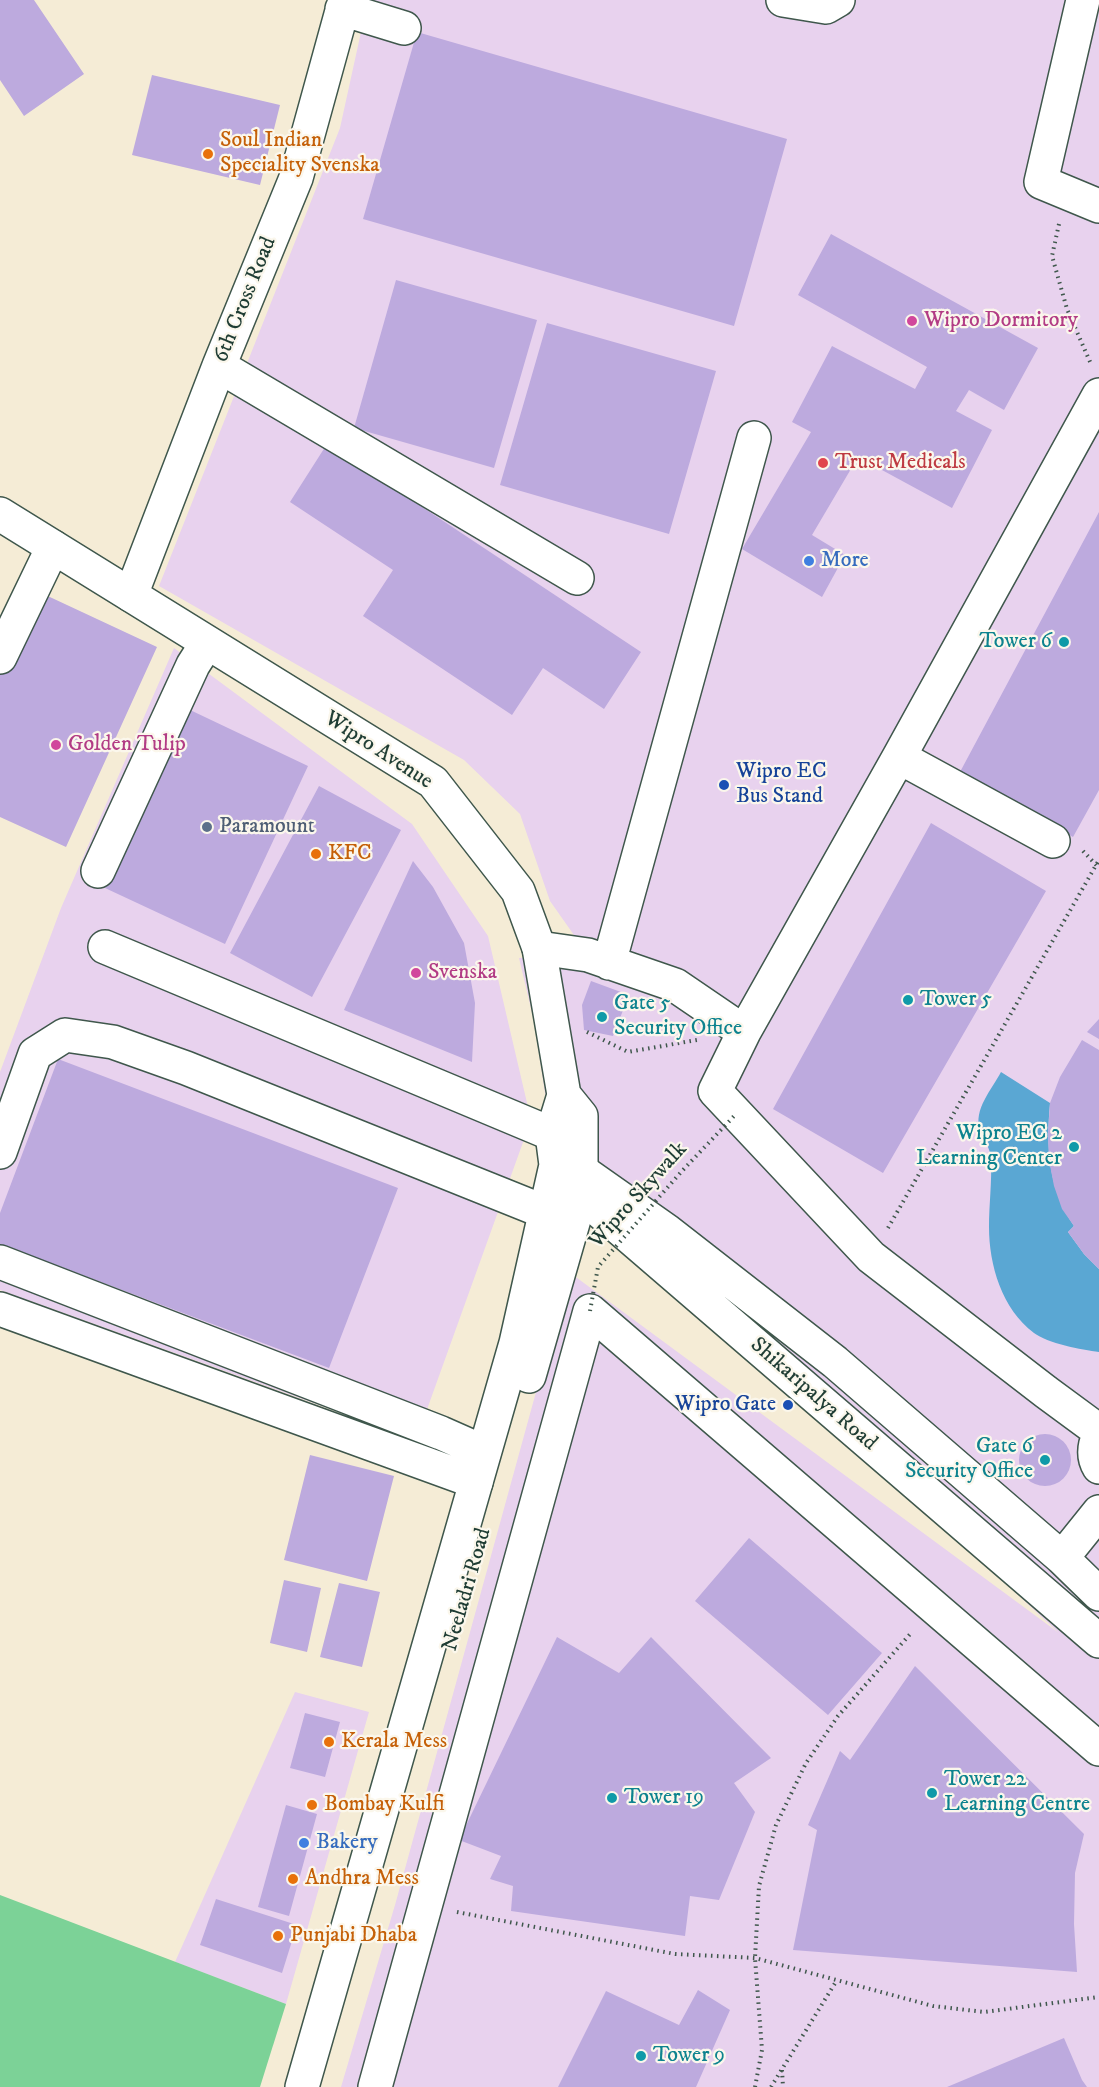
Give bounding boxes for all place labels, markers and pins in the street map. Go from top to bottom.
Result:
place label: Soul Indian Speciality Svenska [220,128,380,180]
marker: Soul Indian Speciality Svenska [201,147,215,161]
place label: Wipro Dormitory [924,308,1078,334]
marker: Wipro Dormitory [905,314,919,328]
place label: Trust Medicals [835,450,966,476]
marker: Trust Medicals [816,456,830,470]
place label: More [821,548,869,574]
marker: More [802,554,816,568]
place label: Tower 6 [979,629,1052,655]
marker: Tower 6 [1057,635,1071,649]
place label: Golden Tulip [68,732,186,758]
marker: Golden Tulip [49,738,63,752]
place label: Wipro EC Bus Stand [736,759,827,810]
marker: Wipro EC Bus Stand [717,778,731,792]
place label: Paramount [219,814,315,840]
marker: Paramount [200,820,214,834]
place label: KFC [328,841,372,867]
marker: KFC [309,847,323,861]
place label: Svenska [428,960,497,986]
marker: Svenska [409,966,423,980]
place label: Tower 5 [920,987,992,1013]
place label: Gate 5 Security Office [614,991,742,1042]
marker: Tower 5 [901,993,915,1007]
marker: Gate 5 Security Office [595,1010,609,1024]
place label: Wipro EC 2 Learning Center [916,1121,1062,1172]
marker: Wipro EC 2 Learning Center [1067,1140,1081,1154]
place label: Wipro Gate [675,1392,776,1418]
marker: Wipro Gate [781,1398,795,1412]
place label: Gate 6 Security Office [905,1434,1033,1486]
marker: Gate 6 Security Office [1038,1453,1052,1467]
place label: Kerala Mess [341,1729,447,1755]
marker: Kerala Mess [322,1735,336,1749]
place label: Tower 22 Learning Centre [944,1767,1090,1819]
place label: Tower 19 [624,1785,704,1811]
marker: Tower 22 Learning Centre [925,1786,939,1800]
marker: Tower 19 [605,1791,619,1805]
place label: Bombay Kulfi [324,1792,445,1818]
marker: Bombay Kulfi [305,1798,319,1812]
place label: Bakery [316,1830,378,1856]
marker: Bakery [297,1836,311,1850]
place label: Andhra Mess [305,1866,419,1892]
marker: Andhra Mess [286,1872,300,1886]
place label: Punjabi Dhaba [290,1923,417,1949]
marker: Punjabi Dhaba [271,1929,285,1943]
place label: Tower 9 [653,2043,725,2069]
marker: Tower 9 [634,2049,648,2063]

